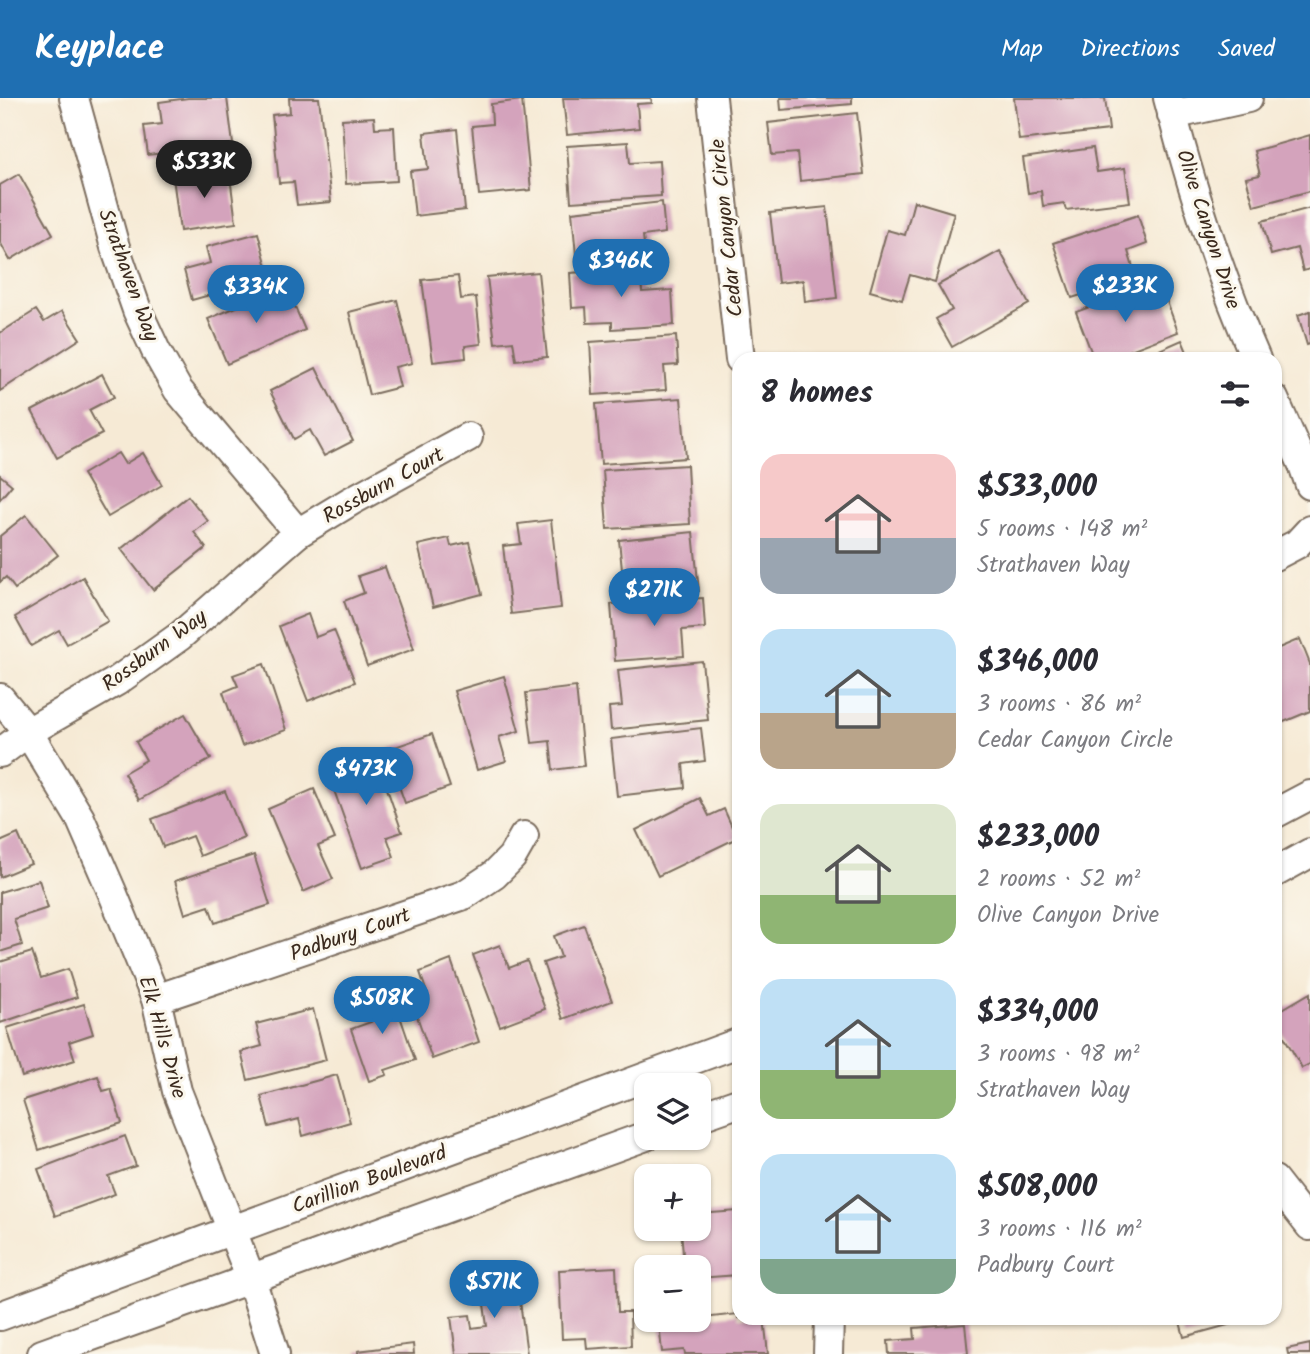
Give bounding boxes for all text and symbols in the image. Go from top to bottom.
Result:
text: Keyplace [35,23,164,76]
text: Map [1001,30,1043,69]
text: Directions [1081,30,1180,69]
text: Saved [1218,30,1275,69]
street label: Cedar Canyon Circle [702,137,753,318]
pin: $533K [155,140,253,200]
text: $533K [172,145,236,181]
street label: Olive Canyon Drive [1166,145,1249,314]
street label: Strathaven Way [88,204,167,347]
pin: $346K [572,240,670,299]
text: $346K [588,244,654,280]
pin: $233K [1076,264,1174,324]
pin: $334K [207,266,305,325]
text: $233K [1092,269,1158,305]
text: $334K [223,270,289,306]
text: 8 homes [760,370,873,418]
icon: filters [1216,375,1254,413]
street label: Rossburn Court [317,439,451,533]
text: $533,000 [977,464,1097,512]
icon: home [816,482,900,566]
text: 5 rooms · 148 m² [977,512,1147,548]
text: Strathaven Way [977,548,1130,584]
pin: $271K [605,568,703,628]
text: $271K [625,573,683,609]
street label: Rossburn Way [95,601,215,701]
text: $346,000 [977,639,1098,687]
icon: home [816,657,900,741]
text: 3 rooms · 86 m² [977,687,1141,723]
text: Cedar Canyon Circle [977,723,1173,759]
pin: $473K [317,748,415,807]
text: $473K [334,752,398,788]
text: $233,000 [977,814,1099,862]
icon: home [816,832,900,916]
text: 2 rooms · 52 m² [977,862,1140,898]
text: Olive Canyon Drive [977,898,1159,934]
street label: Padbury Court [286,899,416,971]
street label: Elk Hills Drive [128,972,195,1103]
pin: $508K [333,976,431,1036]
text: $508K [350,981,414,1017]
text: $334,000 [977,989,1098,1037]
icon: home [816,1007,900,1091]
text: 3 rooms · 98 m² [977,1037,1140,1073]
map controls [634,1073,711,1332]
button: layers [634,1073,711,1150]
text: Strathaven Way [977,1073,1130,1109]
street label: Carillion Boulevard [288,1137,452,1224]
button: + [634,1164,711,1241]
text: $508,000 [977,1164,1097,1212]
icon: home [816,1182,900,1266]
text: 3 rooms · 116 m² [977,1212,1142,1248]
text: Padbury Court [977,1248,1114,1284]
button: − [634,1255,711,1332]
pin: $571K [445,1260,543,1320]
text: $571K [466,1265,522,1301]

